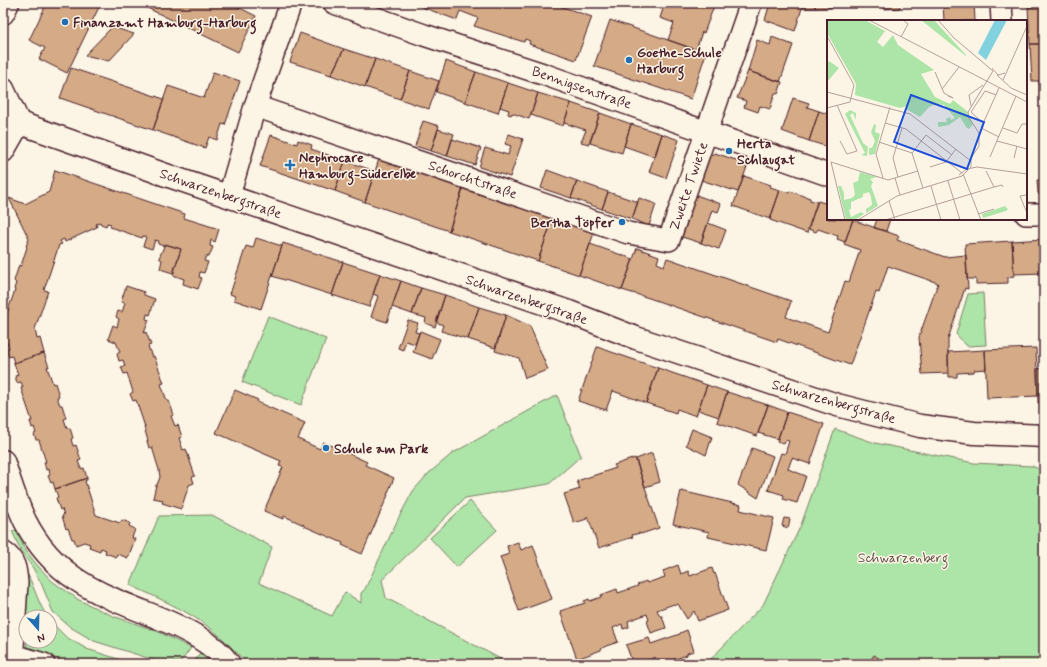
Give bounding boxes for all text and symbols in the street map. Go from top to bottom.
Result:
place label: Finanzamt Hamburg-Harburg [73,14,257,35]
marker: Finanzamt Hamburg-Harburg [60,17,70,27]
inset map [827,20,1027,220]
place label: Goethe-Schule Harburg [637,44,722,81]
marker: Goethe-Schule Harburg [624,55,634,65]
street label: Bennigsenstraße [529,62,634,114]
place label: Herta Schlaugat [737,135,795,172]
street label: Zweite Twiete [665,139,713,233]
marker: Herta Schlaugat [724,146,734,156]
place label: Nephrocare Hamburg-Süderelbe [299,149,417,186]
street label: Schorchtstraße [426,156,520,204]
marker: Nephrocare Hamburg-Süderelbe [284,159,296,171]
street label: Schwarzenbergstraße [157,165,284,225]
place label: Bertha Töpfer [531,214,614,232]
marker: Bertha Töpfer [617,217,627,227]
street label: Schwarzenbergstraße [463,271,590,331]
street label: Schwarzenbergstraße [769,376,898,430]
place label: Schule am Park [334,440,428,458]
marker: Schule am Park [321,443,331,453]
park label: Schwarzenberg [858,549,948,569]
north arrow [18,609,58,649]
text: N [35,630,47,645]

